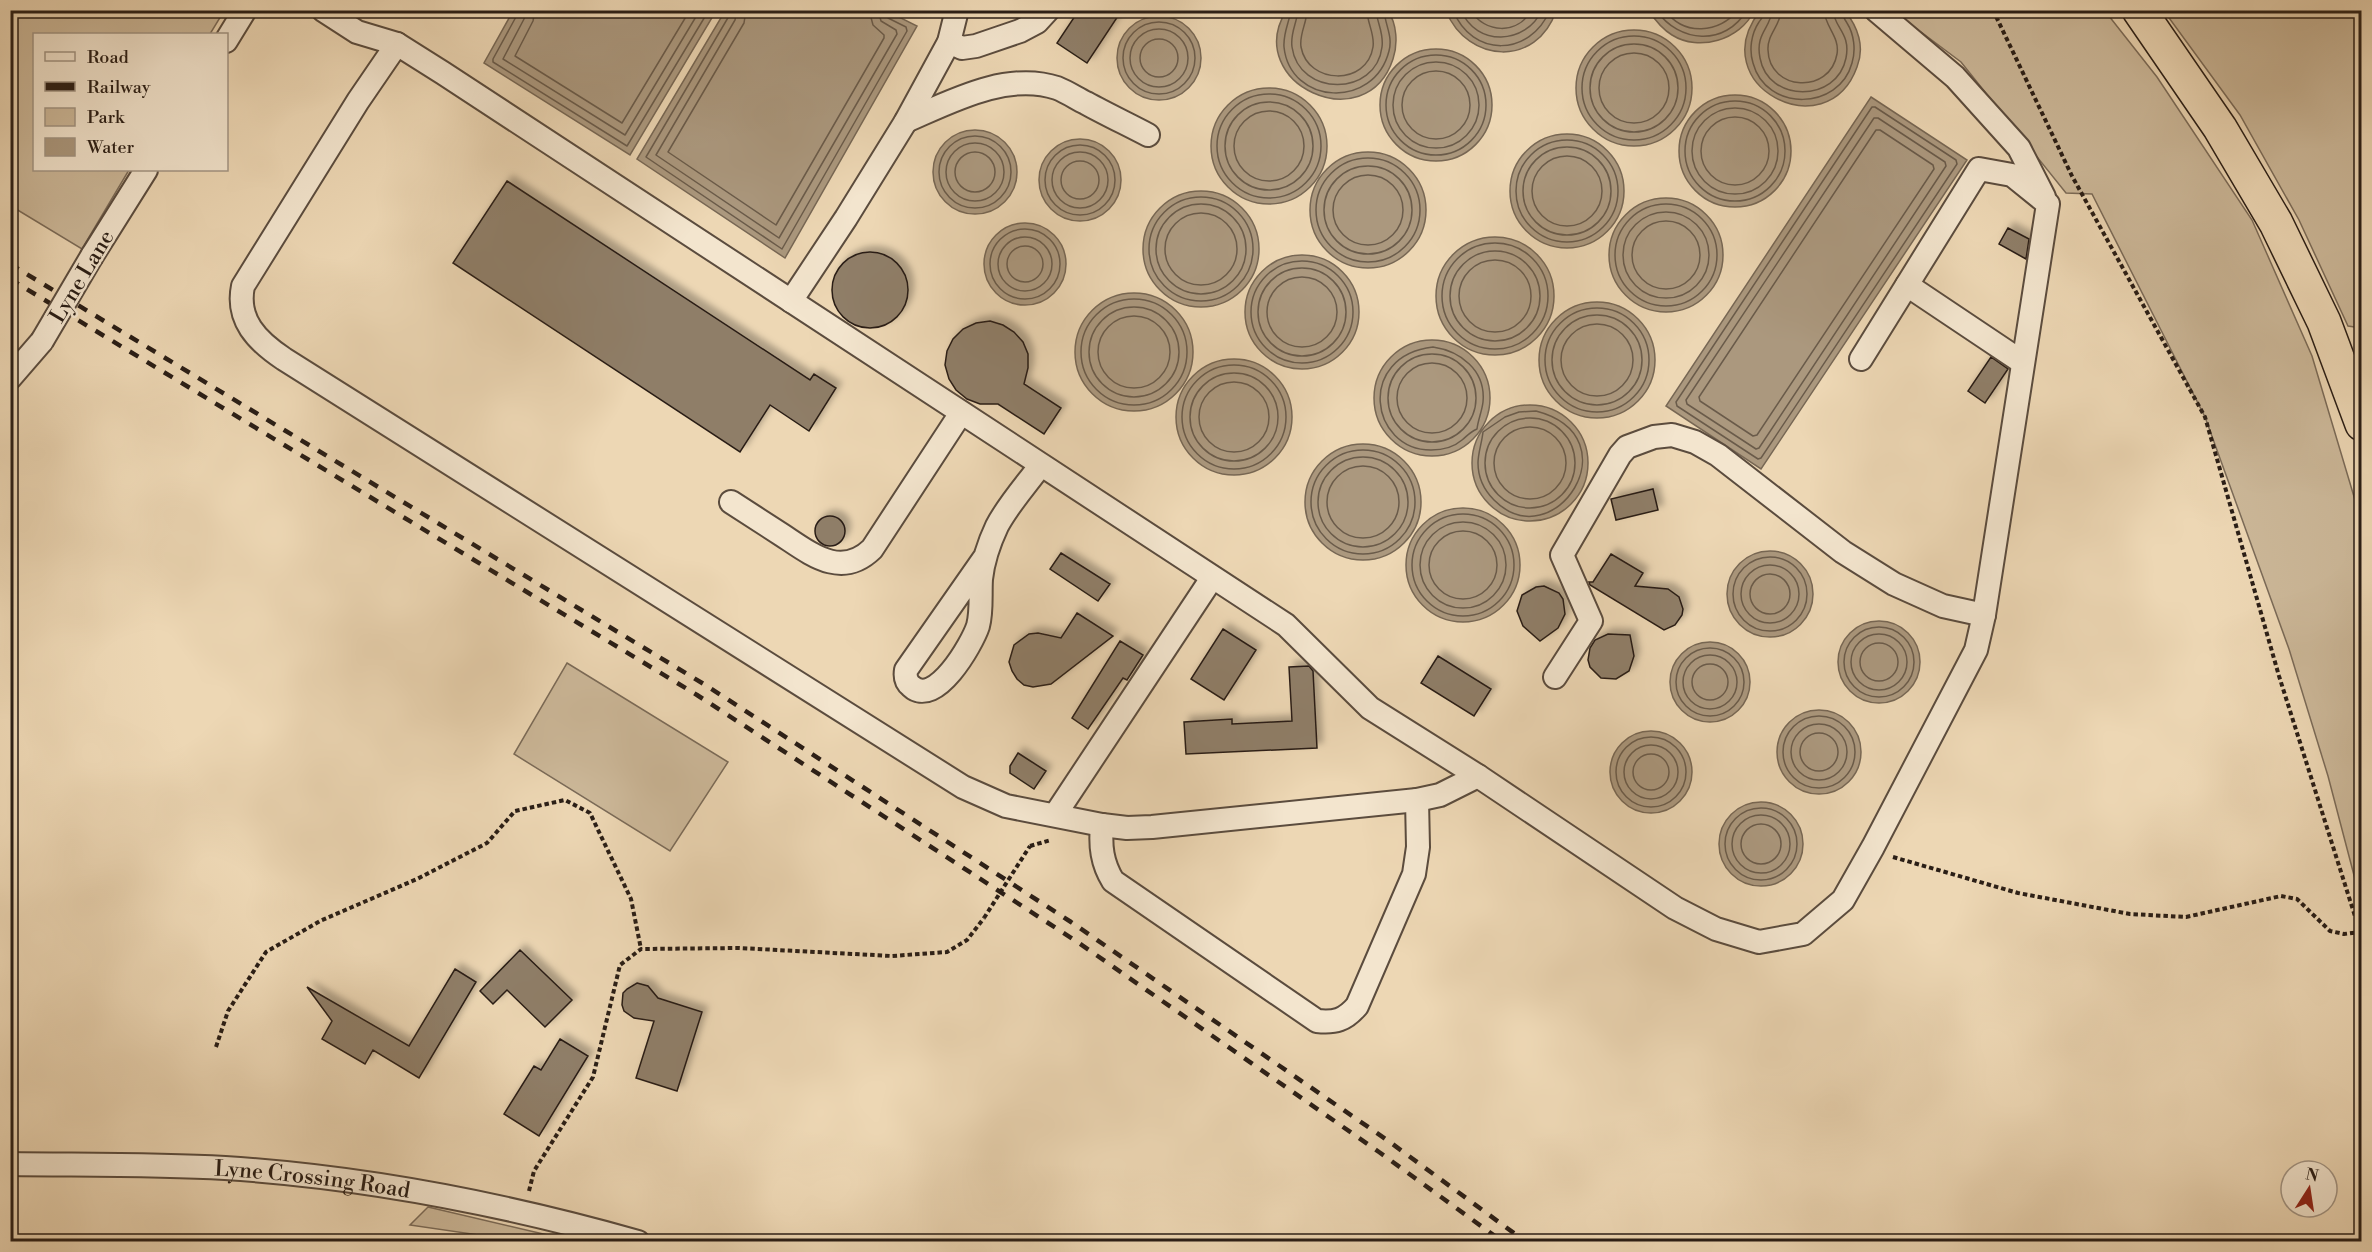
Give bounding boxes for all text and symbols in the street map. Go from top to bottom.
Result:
legend [33,33,228,171]
text: Road [87,46,130,69]
text: Railway [87,76,151,99]
text: Park [87,106,126,129]
text: Water [86,136,135,159]
street label: Lyne Lane [44,226,120,328]
street label: Lyne Crossing Road [214,1155,413,1205]
north arrow [2279,1159,2339,1219]
text: N [2304,1164,2321,1186]

